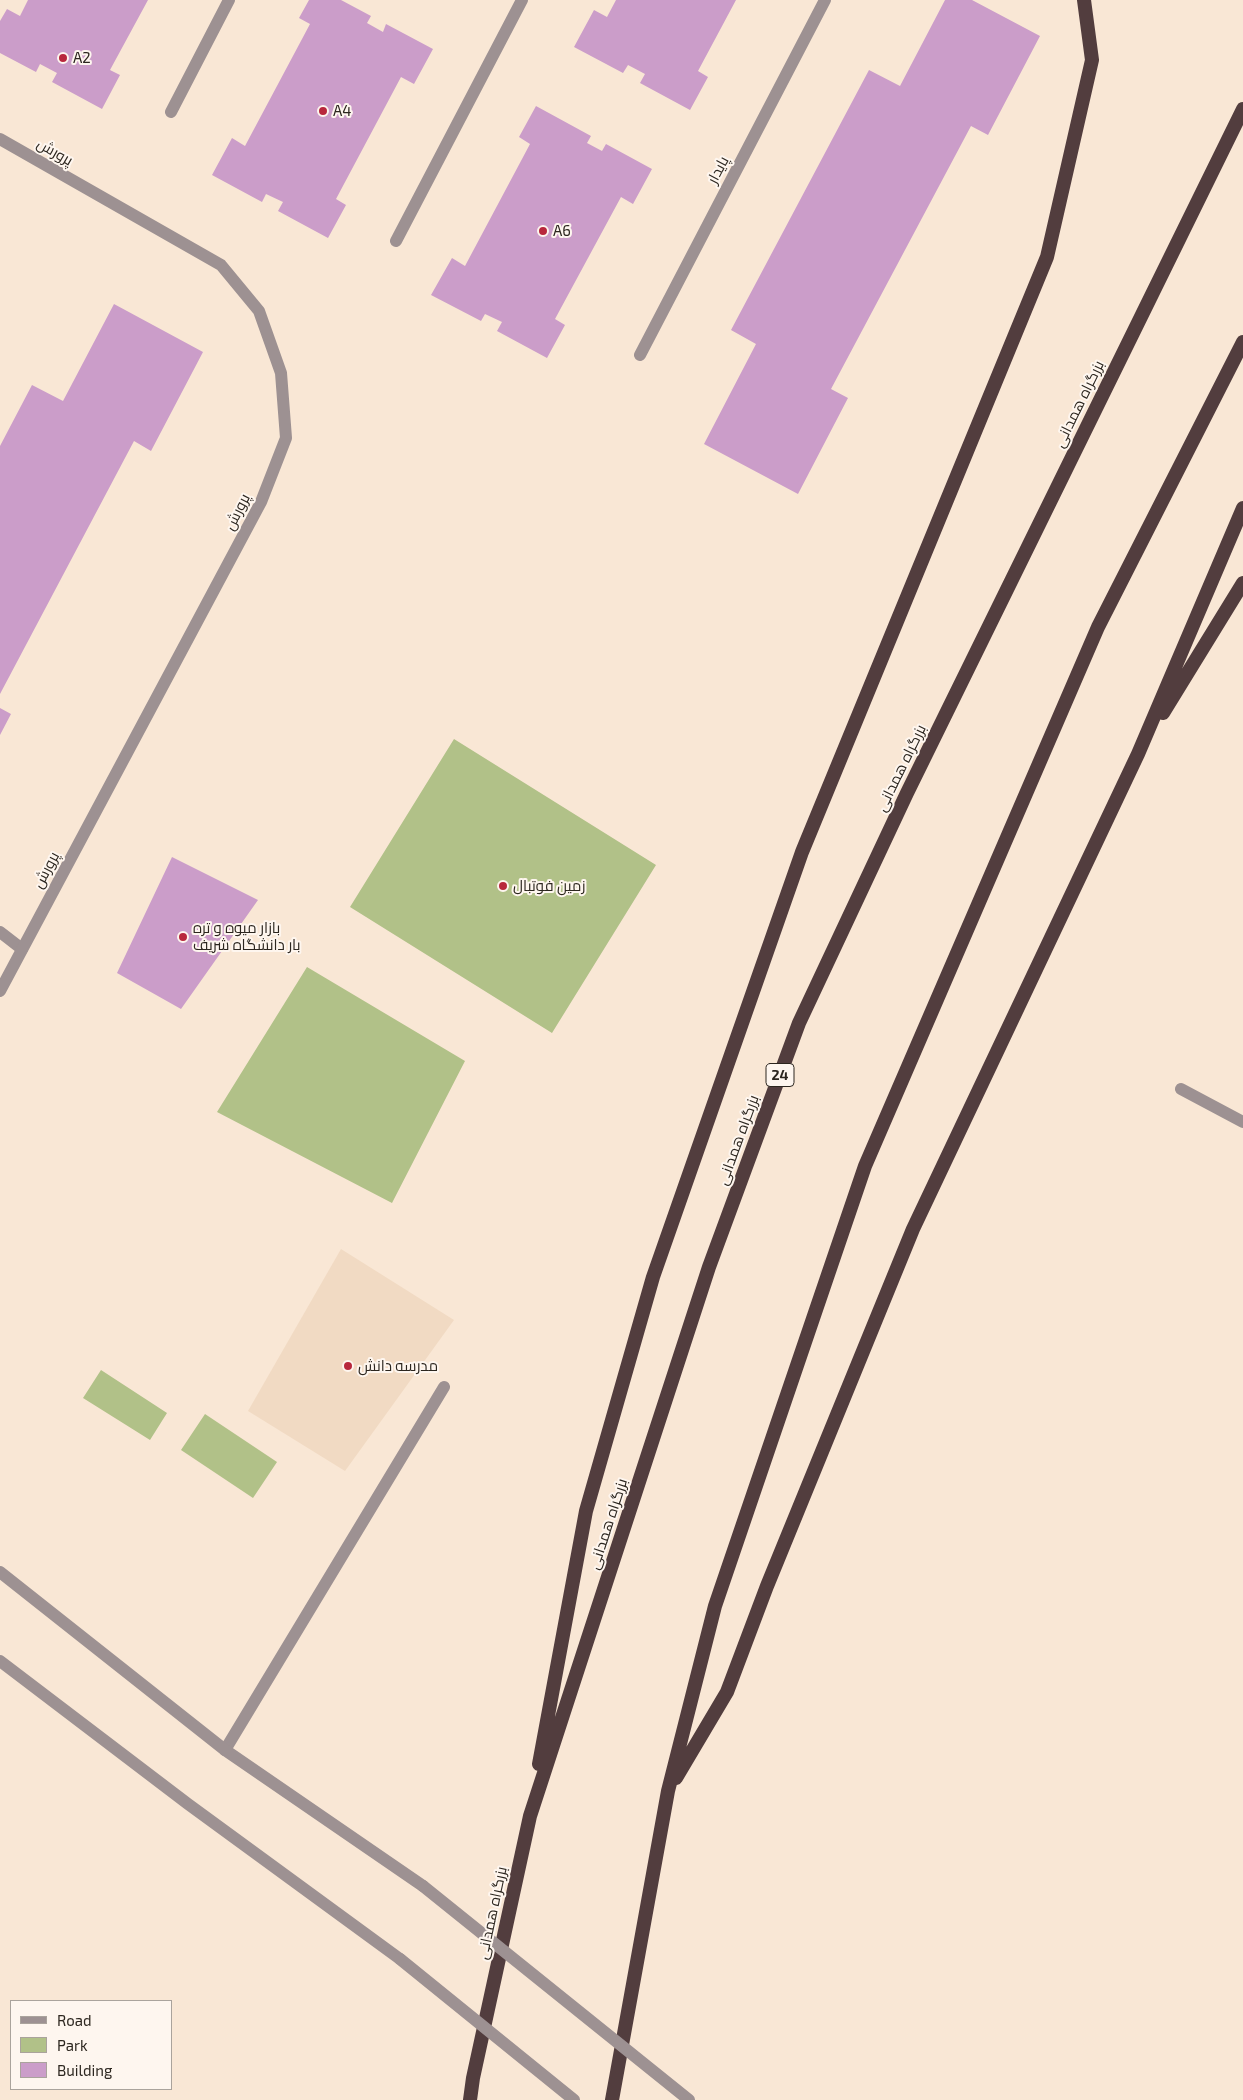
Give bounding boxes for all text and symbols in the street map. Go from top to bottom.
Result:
place label: A2 [73,49,91,67]
marker: A2 [57,52,69,64]
place label: A4 [333,102,352,120]
marker: A4 [317,105,329,117]
street label: پرورش [34,135,76,169]
street label: پایدار [703,153,733,187]
place label: A6 [553,222,571,240]
marker: A6 [537,225,549,237]
street label: بزرگراه همدانی [1050,358,1108,450]
street label: پرورش [220,491,254,533]
street label: بزرگراه همدانی [872,722,930,814]
street label: پرورش [29,849,63,891]
place label: زمین فوتبال [513,877,585,895]
marker: زمین فوتبال [497,880,509,892]
place label: بازار میوه و تره بار دانشگاه شریف [193,919,301,954]
marker: بازار میوه و تره بار دانشگاه شریف [177,931,189,943]
road number: 24 [766,1064,794,1086]
street label: بزرگراه همدانی [713,1092,763,1188]
place label: مدرسه دانش [358,1357,438,1375]
marker: مدرسه دانش [342,1360,354,1372]
street label: بزرگراه همدانی [585,1476,631,1572]
street label: بزرگراه همدانی [473,1865,511,1961]
legend [10,2000,172,2090]
text: Road [57,2011,92,2029]
text: Park [57,2036,88,2054]
text: Building [57,2061,112,2079]

